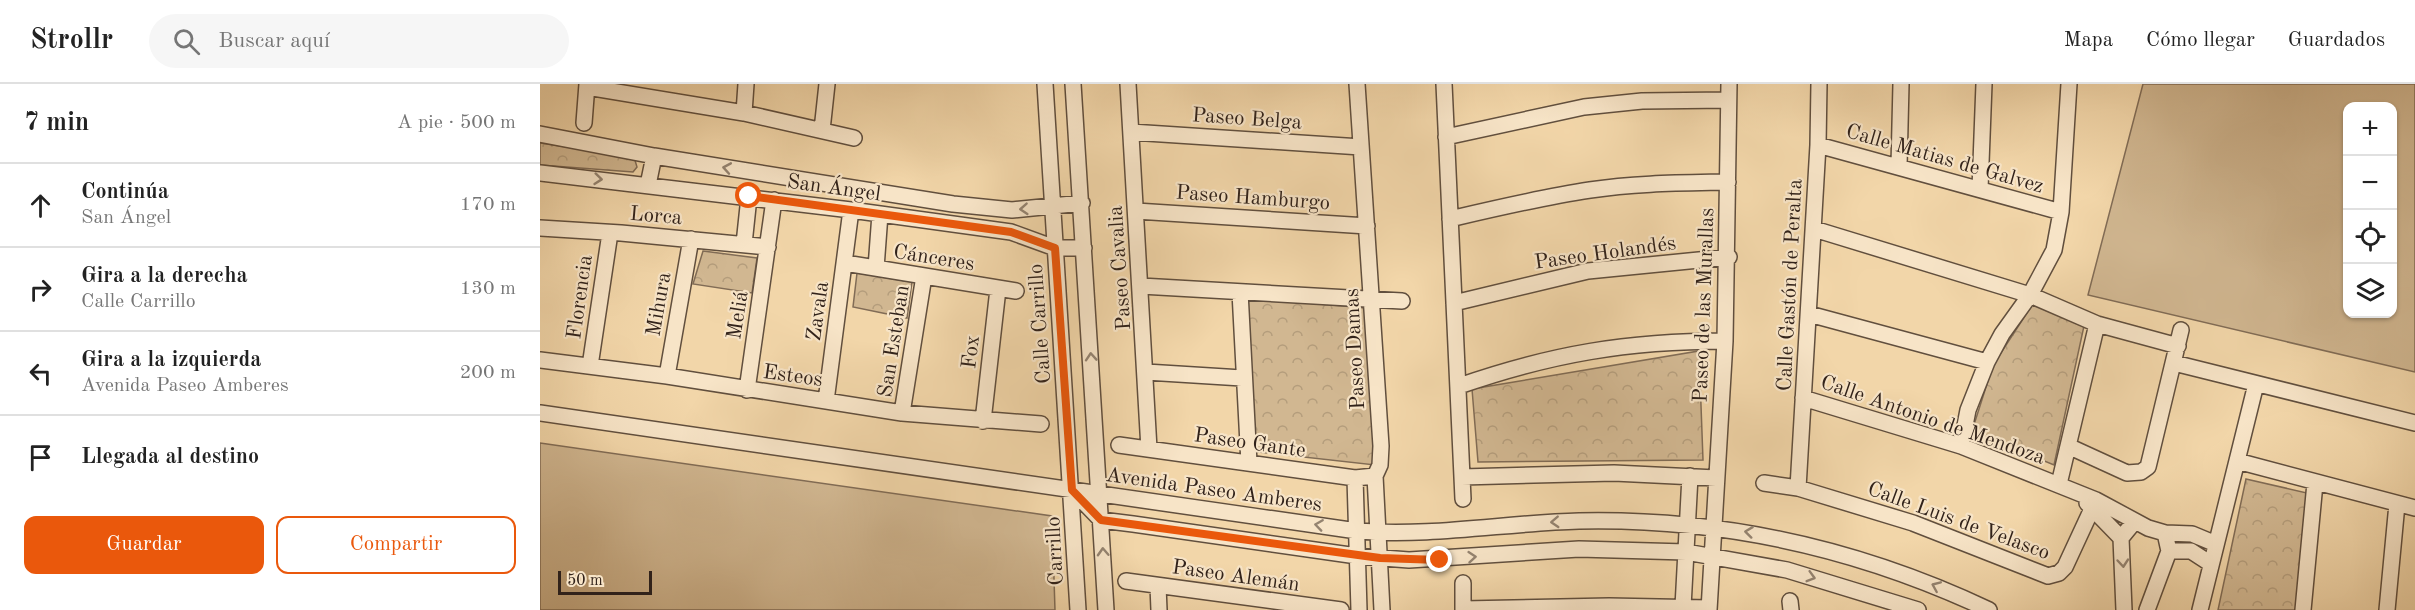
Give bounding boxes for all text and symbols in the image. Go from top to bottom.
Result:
search box [149,14,569,68]
icon: search [170,25,203,58]
text: Strollr [30,27,113,55]
text: Buscar aquí [218,30,330,52]
text: Mapa [2064,30,2113,51]
text: Cómo llegar [2146,30,2255,51]
text: Guardados [2288,30,2385,51]
map controls [2343,102,2397,318]
button: + [2343,102,2397,156]
street label: Paseo Belga [1191,105,1303,134]
text: 7 min [24,110,89,136]
text: A pie · 500 m [397,113,516,133]
street label: Calle Matias de Galvez [1843,121,2046,198]
button: − [2343,156,2397,210]
one-way arrow [722,162,732,175]
street label: San Ángel [785,168,883,206]
one-way arrow [594,173,603,185]
street label: Calle Gastón de Peralta [1774,178,1807,392]
text: Continúa [81,181,169,203]
route start [735,182,761,208]
street label: Paseo Hamburgo [1175,183,1331,214]
icon: ahead [24,189,57,222]
text: 170 m [460,195,516,215]
one-way arrow [1019,203,1028,216]
street label: Lorca [629,204,683,229]
street label: Paseo Cavalia [1106,205,1135,331]
street label: Paseo de las Murallas [1691,207,1718,403]
text: San Ángel [81,208,171,228]
button: locate [2343,210,2397,264]
street label: Paseo Holandés [1533,233,1677,274]
street label: Cánceres [892,242,976,275]
street label: Florencia [564,254,597,341]
street label: Calle Carrillo [1026,263,1055,385]
button: layers [2343,264,2397,318]
text: Gira a la derecha [81,265,248,287]
street label: Mihura [644,270,675,338]
icon: right [24,273,57,306]
text: 130 m [460,279,516,299]
street label: Zavala [804,280,833,343]
street label: San Esteban [875,283,914,399]
street label: Paseo Damas [1342,288,1369,410]
street label: Meliá [724,289,753,341]
text: Calle Carrillo [81,292,196,312]
street label: Fox [959,334,984,370]
text: Gira a la izquierda [81,349,261,371]
one-way arrow [1084,352,1097,361]
icon: left [24,357,57,390]
street label: Esteos [762,362,824,391]
text: 200 m [460,363,516,383]
street label: Calle Antonio de Mendoza [1818,372,2047,469]
text: Avenida Paseo Amberes [81,376,289,396]
street label: Paseo Gante [1193,425,1307,462]
icon: arrive [24,441,57,474]
text: Llegada al destino [81,446,259,468]
street label: Avenida Paseo Amberes [1104,465,1323,516]
street label: Calle Luis de Velasco [1865,479,2052,564]
button: Guardar [24,516,264,574]
button: Compartir [276,516,516,574]
street label: Carrillo [1043,516,1068,586]
one-way arrow [1550,516,1559,529]
one-way arrow [1314,520,1323,532]
one-way arrow [1745,527,1754,539]
route end [1426,546,1452,572]
one-way arrow [1096,547,1109,556]
one-way arrow [1468,551,1477,564]
street label: Paseo Alemán [1171,557,1301,596]
one-way arrow [2116,559,2129,568]
scale bar [558,568,652,596]
one-way arrow [1805,570,1816,582]
text: 50 m [567,573,603,589]
one-way arrow [1931,581,1942,593]

